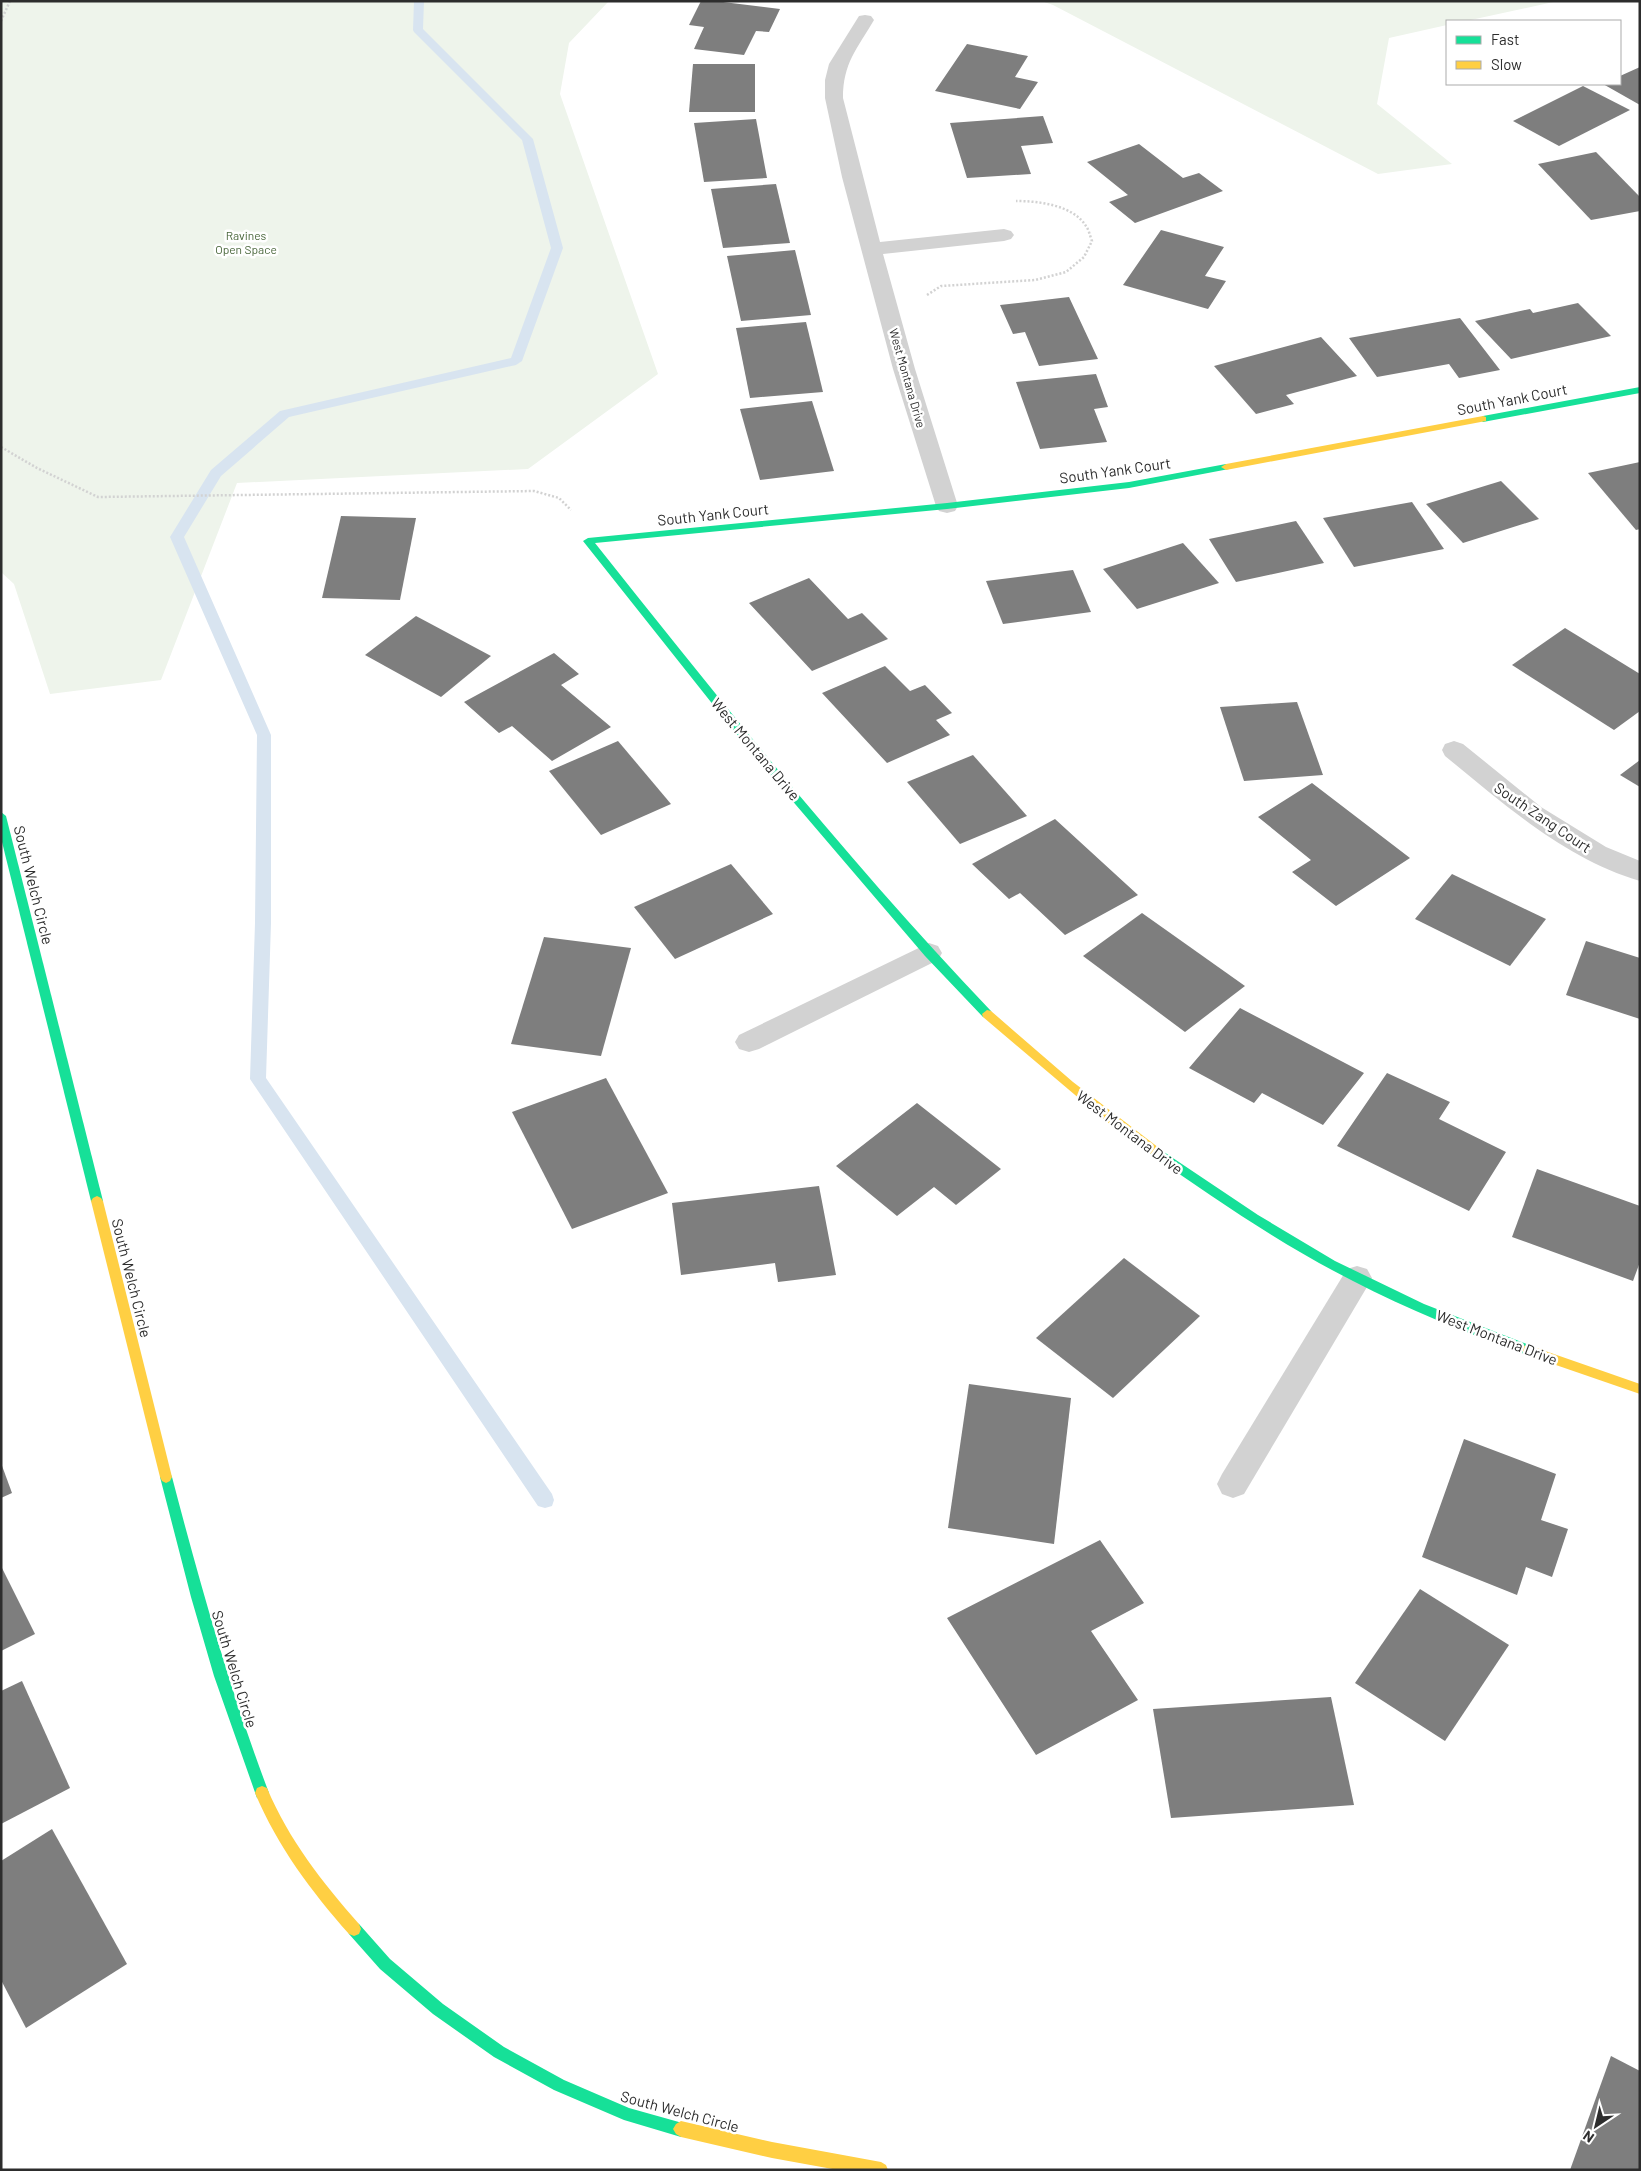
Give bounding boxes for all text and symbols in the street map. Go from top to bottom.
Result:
legend [1446,20,1621,85]
text: Fast [1491,30,1519,48]
text: Slow [1491,55,1522,73]
park label: Ravines Open Space [215,228,277,256]
street label: West Montana Drive [887,327,929,429]
street label: South Yank Court [1455,379,1569,419]
street label: South Yank Court [1058,453,1172,487]
street label: South Yank Court [656,499,770,529]
street label: West Montana Drive [708,694,804,804]
street label: South Zang Court [1491,778,1595,856]
street label: South Welch Circle [11,824,57,946]
street label: West Montana Drive [1073,1086,1187,1178]
street label: South Welch Circle [109,1217,155,1339]
street label: West Montana Drive [1434,1306,1560,1368]
street label: South Welch Circle [209,1608,261,1730]
street label: South Welch Circle [619,2087,741,2135]
north arrow [1571,2101,1621,2151]
text: N [1580,2127,1597,2147]

